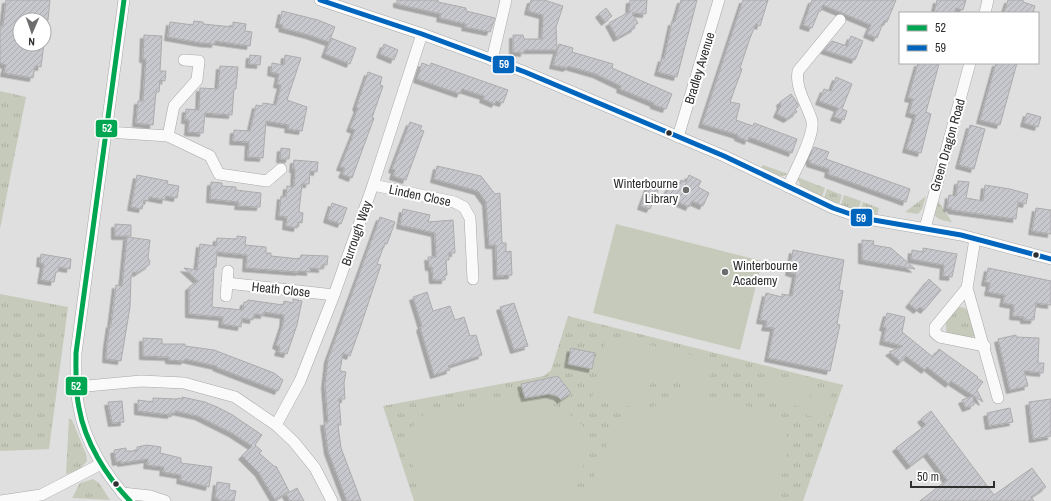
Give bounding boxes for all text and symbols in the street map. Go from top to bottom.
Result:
north arrow [12,12,52,52]
legend [899,12,1039,64]
text: 52 [935,20,946,36]
street label: Bradley Avenue [680,30,719,106]
text: N [28,35,35,49]
text: 59 [935,40,946,56]
line badge: 59 [492,55,515,74]
text: 59 [499,57,509,71]
street label: Green Dragon Road [926,97,969,194]
line badge: 52 [95,119,118,138]
text: 52 [102,121,112,135]
unlabelled marker [664,128,674,138]
place label: Winterbourne Library [613,175,679,207]
street label: Linden Close [387,181,452,210]
marker: Winterbourne Library [681,185,691,195]
street label: Burrough Way [337,198,376,268]
line badge: 59 [850,208,873,227]
text: 59 [856,211,866,225]
unlabelled marker [1031,250,1041,260]
place label: Winterbourne Academy [732,257,798,289]
marker: Winterbourne Academy [720,267,730,277]
street label: Heath Close [251,278,311,301]
line badge: 52 [65,376,88,396]
text: 52 [71,379,81,393]
scale bar [911,463,994,489]
text: 50 m [917,469,939,485]
unlabelled marker [111,479,121,489]

